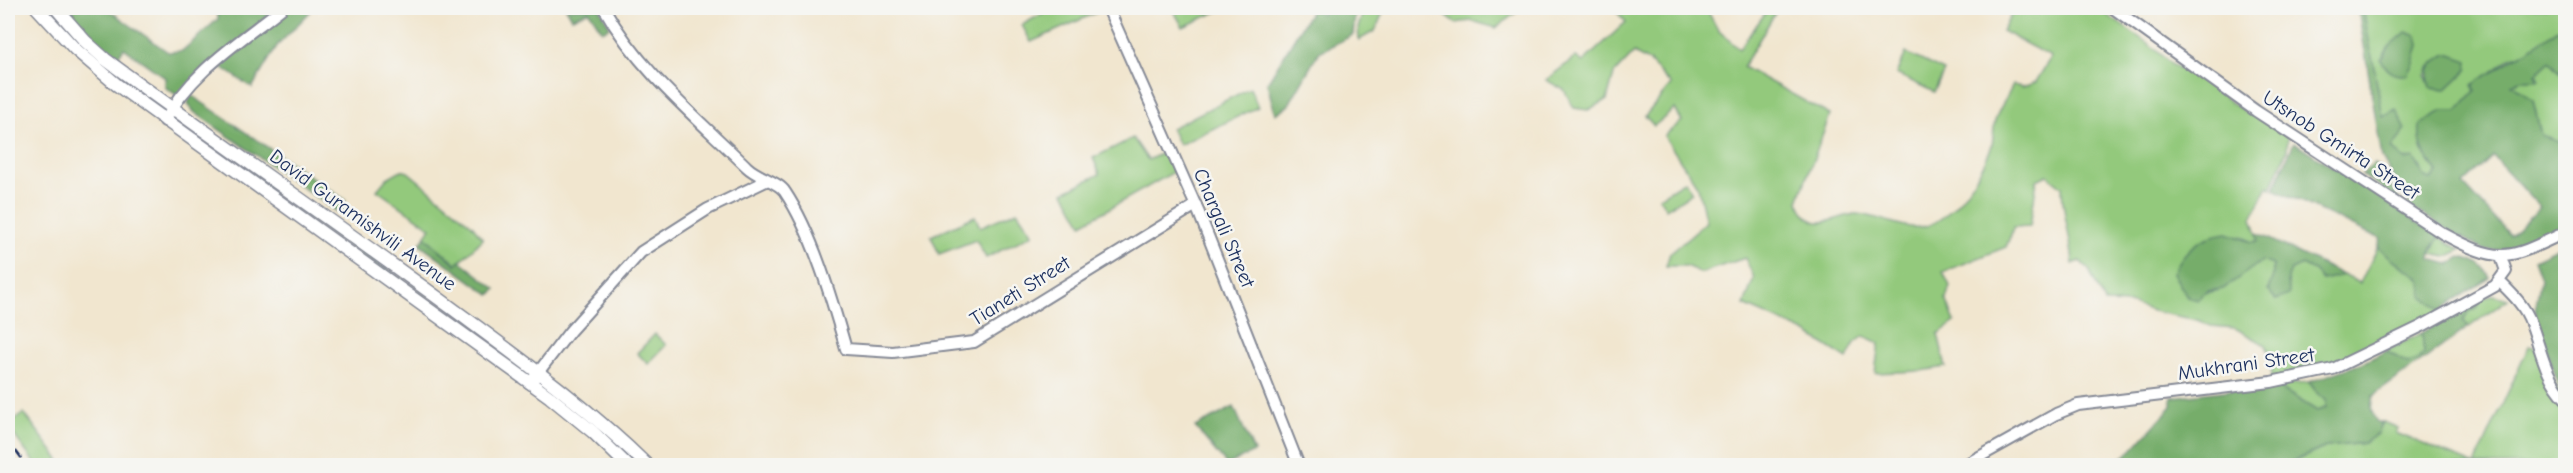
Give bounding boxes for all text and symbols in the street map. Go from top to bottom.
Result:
street label: Utsnob Gmirta Street [2258,86,2425,205]
street label: David Guramishvili Avenue [265,145,461,295]
street label: Chargali Street [1189,165,1260,292]
street label: Tianeti Street [966,251,1075,331]
street label: Mukhrani Street [2176,343,2317,385]

